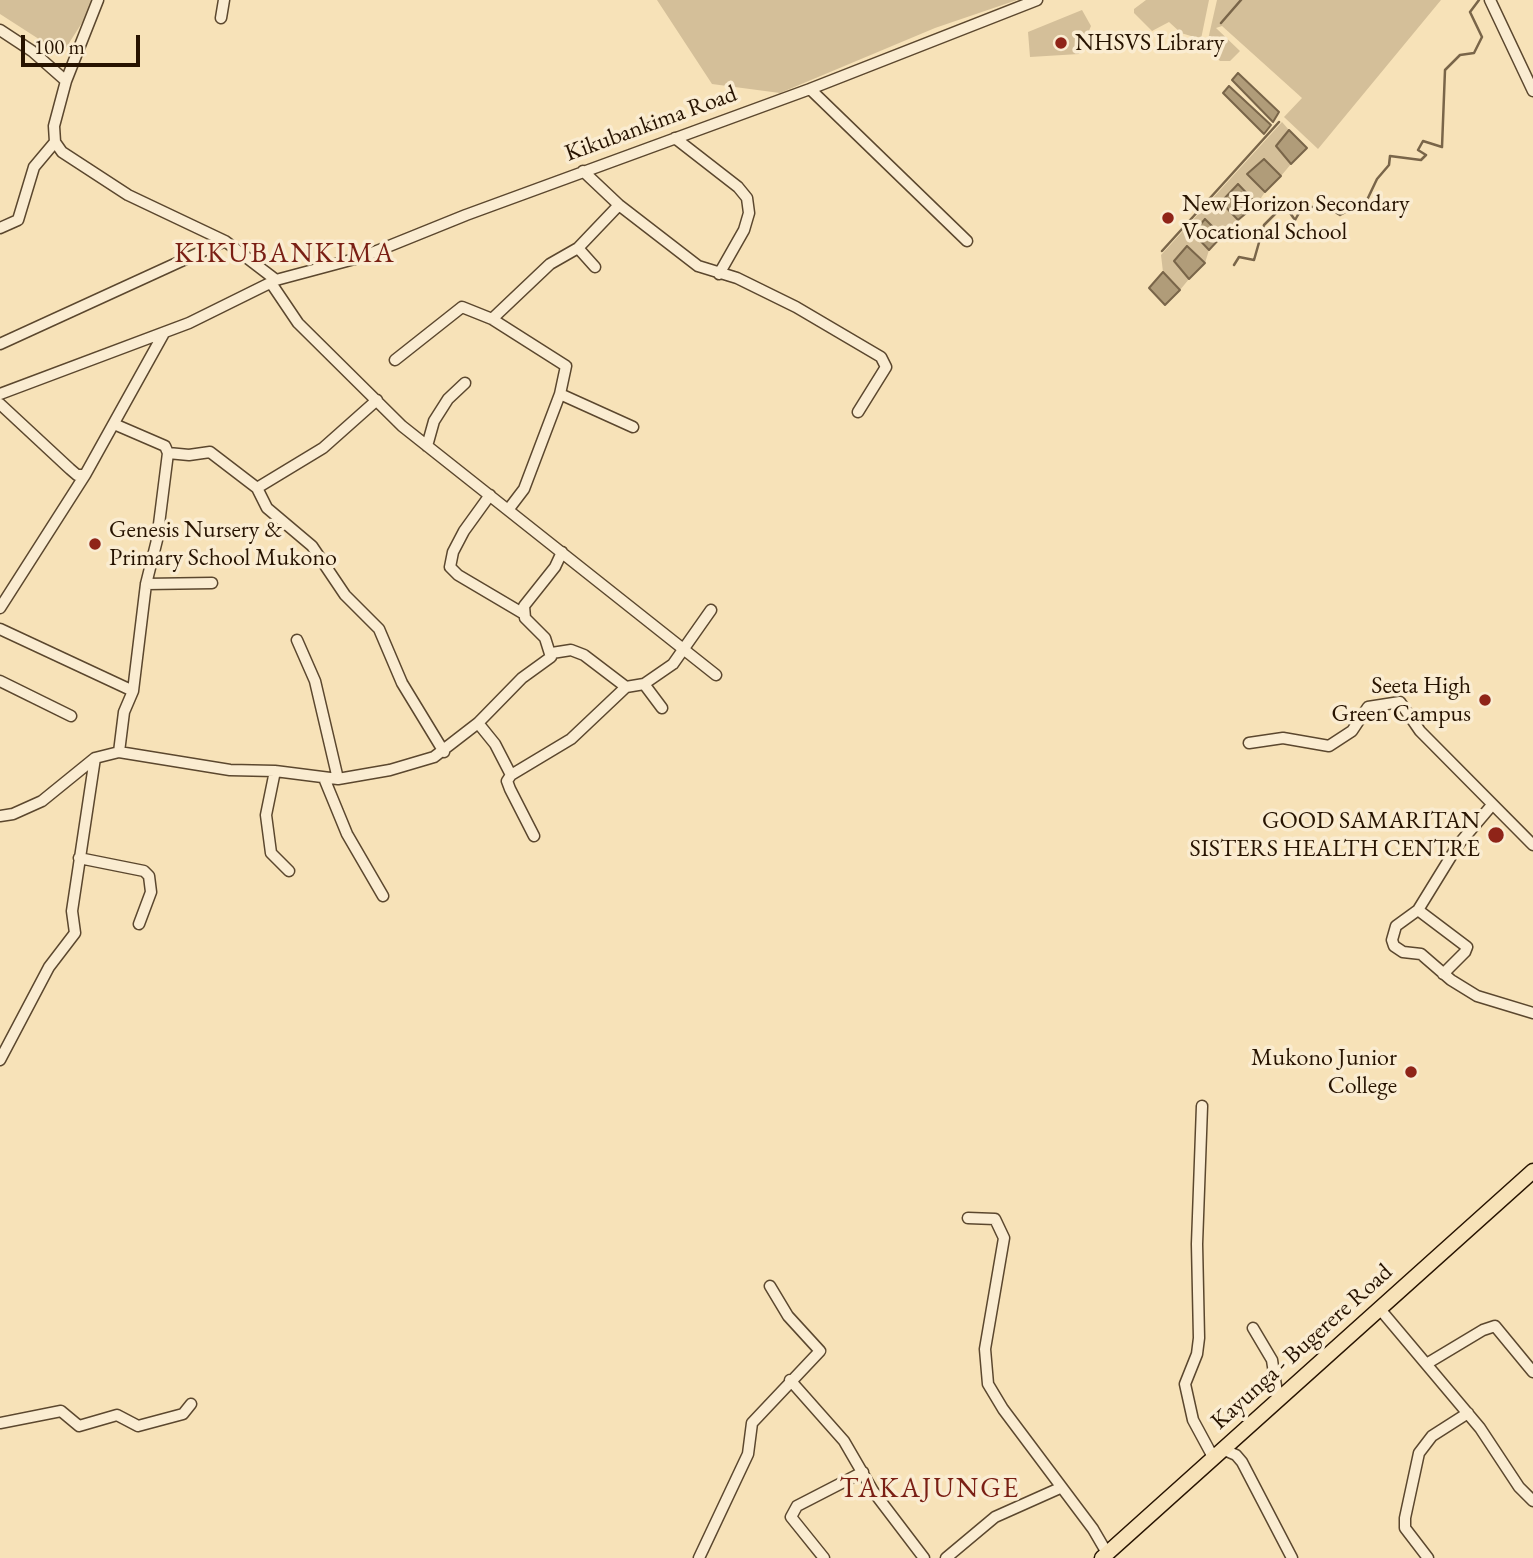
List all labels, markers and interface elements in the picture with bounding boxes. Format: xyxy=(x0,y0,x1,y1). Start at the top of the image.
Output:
scale bar xyxy=(24,21,144,65)
place label: NHSVS Library xyxy=(1075,29,1224,57)
text: 100 m xyxy=(34,33,85,60)
marker: NHSVS Library xyxy=(1053,35,1069,51)
street label: Kikubankima Road xyxy=(561,80,741,168)
place label: New Horizon Secondary Vocational School xyxy=(1182,190,1410,246)
marker: New Horizon Secondary Vocational School xyxy=(1160,210,1176,226)
district label: KIKUBANKIMA xyxy=(176,237,394,271)
place label: Genesis Nursery & Primary School Mukono xyxy=(109,516,337,572)
marker: Genesis Nursery & Primary School Mukono xyxy=(87,536,103,552)
place label: Seeta High Green Campus xyxy=(1331,672,1471,728)
marker: Seeta High Green Campus xyxy=(1477,692,1493,708)
place label: GOOD SAMARITAN SISTERS HEALTH CENTRE xyxy=(1189,807,1480,863)
marker: GOOD SAMARITAN SISTERS HEALTH CENTRE xyxy=(1486,825,1506,845)
place label: Mukono Junior College xyxy=(1251,1044,1397,1100)
marker: Mukono Junior College xyxy=(1403,1064,1419,1080)
street label: Kayunga - Bugerere Road xyxy=(1205,1258,1399,1436)
district label: TAKAJUNGE xyxy=(841,1472,1019,1506)

